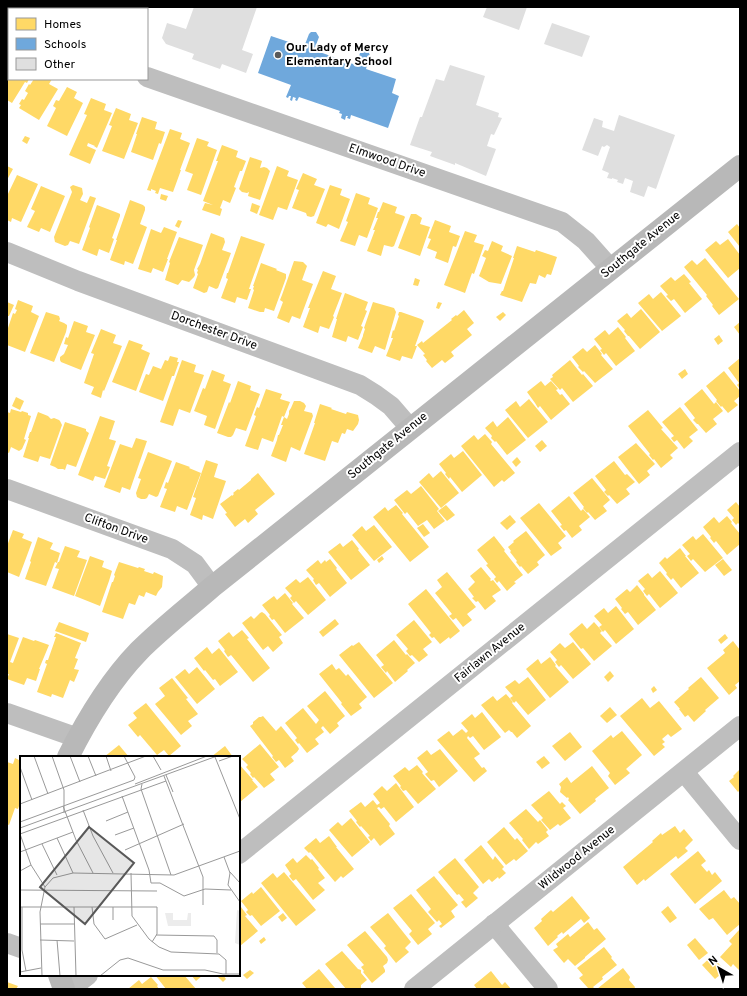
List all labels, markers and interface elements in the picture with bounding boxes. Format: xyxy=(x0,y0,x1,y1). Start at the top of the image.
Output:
legend xyxy=(8,8,148,80)
text: Homes xyxy=(44,17,81,33)
text: Schools xyxy=(44,37,86,53)
place label: Our Lady of Mercy Elementary School xyxy=(286,40,392,70)
marker: Our Lady of Mercy Elementary School xyxy=(273,50,283,60)
text: Other xyxy=(44,57,76,73)
street label: Elmwood Drive xyxy=(346,140,428,182)
street label: Southgate Avenue xyxy=(598,208,684,282)
street label: Dorchester Drive xyxy=(169,308,259,354)
street label: Southgate Avenue xyxy=(345,409,431,483)
street label: Clifton Drive xyxy=(82,510,150,548)
street label: Fairlawn Avenue xyxy=(451,619,529,687)
inset map xyxy=(20,756,240,976)
street label: Wildwood Avenue xyxy=(535,822,619,894)
north arrow xyxy=(699,948,739,988)
text: N xyxy=(706,953,721,969)

